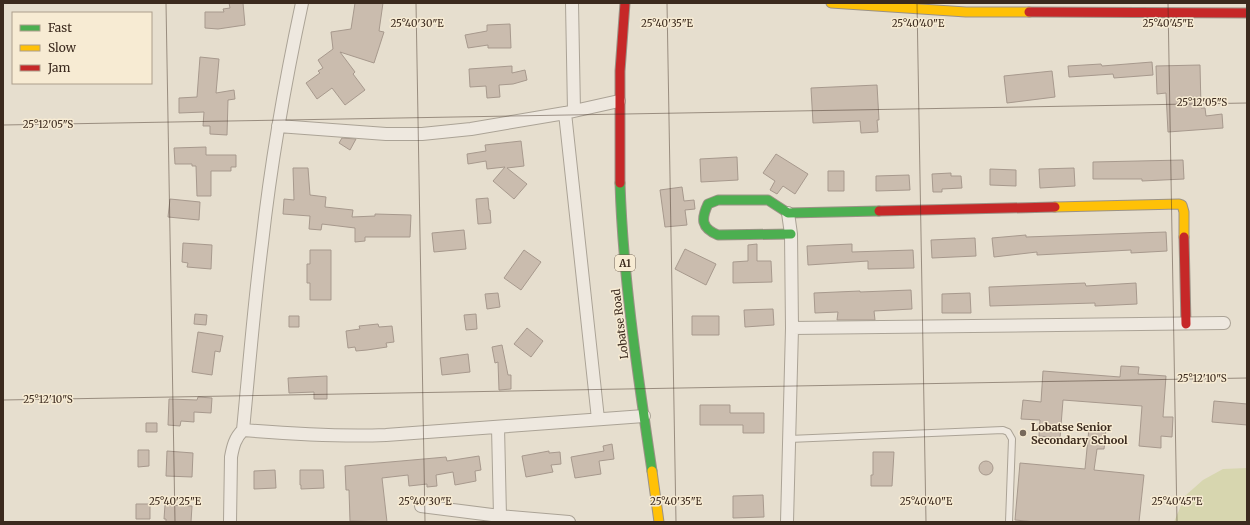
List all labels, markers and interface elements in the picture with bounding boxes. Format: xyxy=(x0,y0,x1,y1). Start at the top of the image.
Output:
legend xyxy=(12,12,152,84)
text: 25°40'30"E xyxy=(390,17,444,30)
text: 25°40'35"E xyxy=(641,17,694,30)
text: 25°40'40"E xyxy=(892,17,945,30)
text: 25°40'45"E xyxy=(1143,17,1194,30)
text: Fast xyxy=(48,20,72,35)
text: Slow xyxy=(48,40,77,55)
text: Jam xyxy=(47,60,71,75)
text: 25°12'05"S xyxy=(1177,96,1227,109)
text: 25°12'05"S xyxy=(23,118,73,131)
road number: A1 xyxy=(615,255,635,271)
street label: Lobatse Road xyxy=(609,288,631,360)
text: 25°12'10"S xyxy=(1177,372,1227,385)
text: 25°12'10"S xyxy=(23,393,73,406)
place label: Lobatse Senior Secondary School xyxy=(1031,420,1128,447)
marker: Lobatse Senior Secondary School xyxy=(1018,428,1028,438)
text: 25°40'25"E xyxy=(149,495,202,508)
text: 25°40'30"E xyxy=(398,495,452,508)
text: 25°40'35"E xyxy=(650,495,703,508)
text: 25°40'40"E xyxy=(900,495,953,508)
text: 25°40'45"E xyxy=(1152,495,1203,508)

